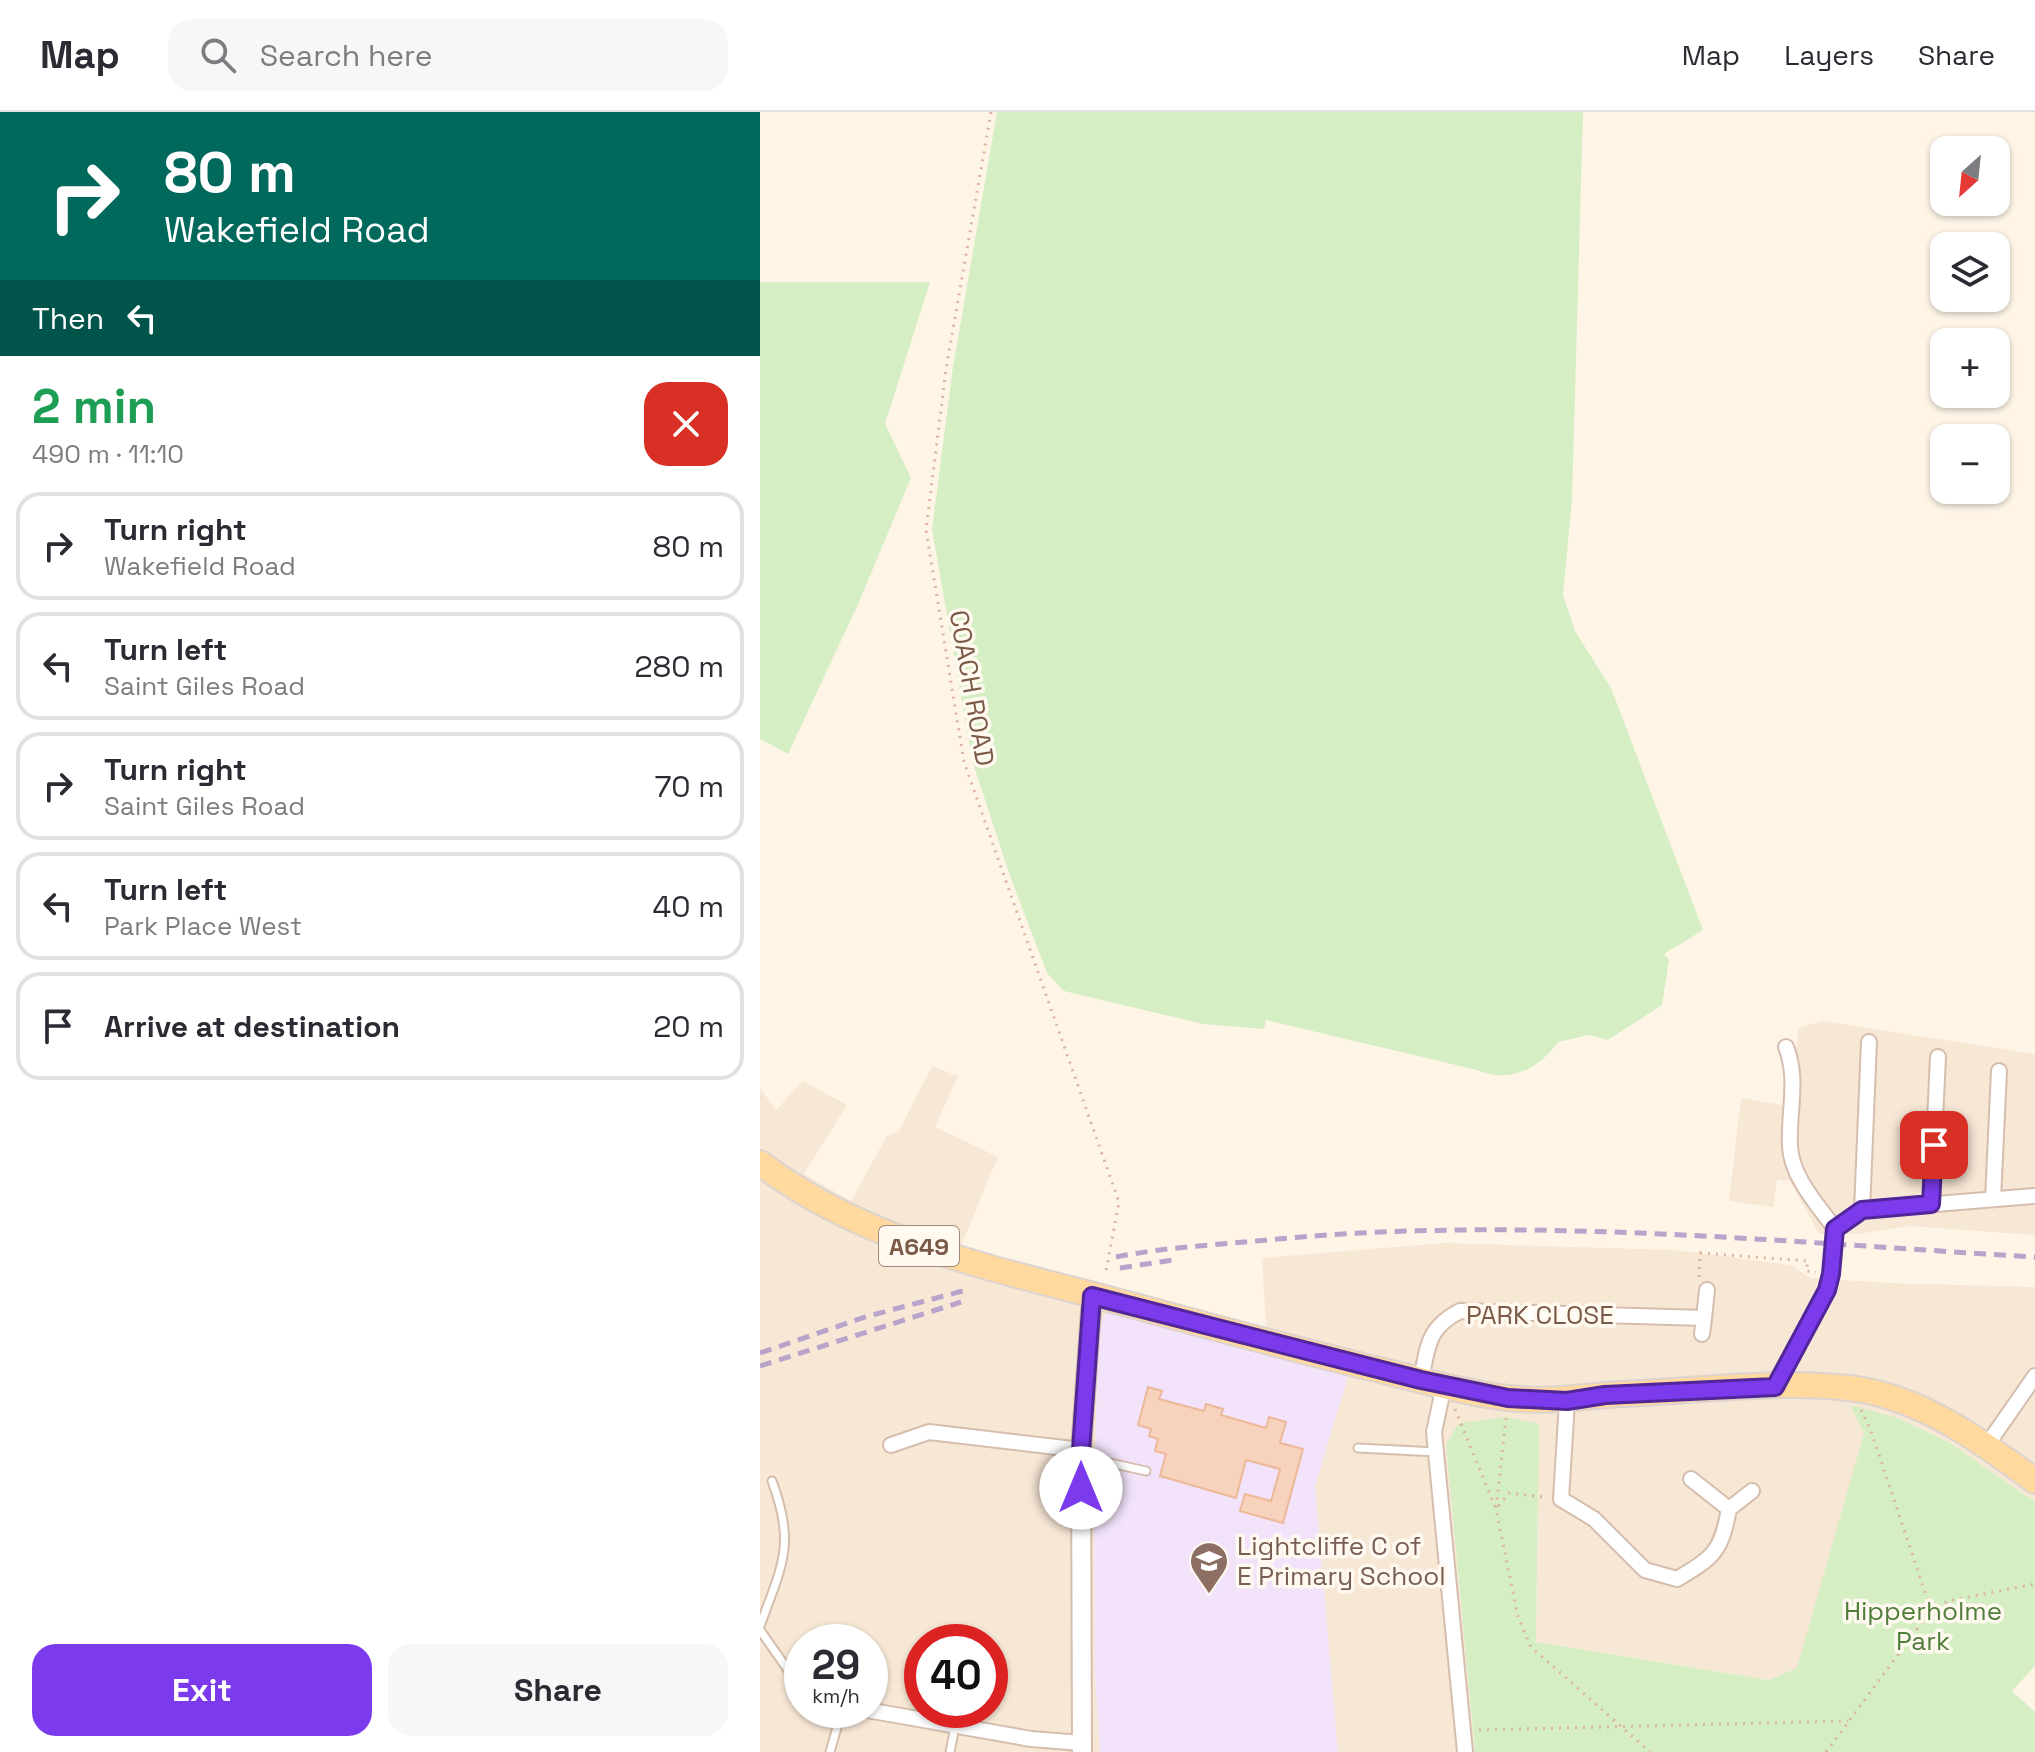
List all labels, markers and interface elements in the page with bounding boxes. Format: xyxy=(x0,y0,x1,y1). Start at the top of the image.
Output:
search box xyxy=(168,19,728,91)
text: Map xyxy=(40,31,120,79)
icon: search xyxy=(196,33,240,77)
text: Search here xyxy=(260,36,433,75)
text: Map xyxy=(1682,37,1740,73)
text: Layers xyxy=(1784,37,1874,73)
text: Share xyxy=(1918,37,1995,73)
north arrow xyxy=(1930,136,2010,216)
map controls xyxy=(1930,136,2010,504)
text: 80 m xyxy=(164,137,296,208)
icon: right xyxy=(32,144,136,248)
text: Wakefield Road xyxy=(164,207,430,253)
button: layers xyxy=(1930,232,2010,312)
icon: left xyxy=(120,296,164,340)
text: Then xyxy=(32,299,104,338)
button: + xyxy=(1930,328,2010,408)
text: 2 min xyxy=(32,376,156,437)
button: close xyxy=(644,382,728,466)
button: − xyxy=(1930,424,2010,504)
text: 490 m · 11:10 xyxy=(32,437,184,471)
text: Turn right xyxy=(104,510,247,549)
icon: right xyxy=(36,524,80,568)
text: 80 m xyxy=(653,527,724,566)
text: Wakefield Road xyxy=(104,549,296,583)
street label: COACH ROAD xyxy=(942,607,1002,769)
text: Turn left xyxy=(104,630,227,669)
icon: left xyxy=(36,644,80,688)
text: 280 m xyxy=(634,647,724,686)
text: Saint Giles Road xyxy=(104,669,305,703)
text: Turn right xyxy=(104,750,247,789)
icon: right xyxy=(36,764,80,808)
text: 70 m xyxy=(655,767,724,806)
text: Saint Giles Road xyxy=(104,789,305,823)
text: Turn left xyxy=(104,870,227,909)
icon: left xyxy=(36,884,80,928)
text: 40 m xyxy=(653,887,724,926)
text: Park Place West xyxy=(104,909,302,943)
icon: arrive xyxy=(36,1004,80,1048)
text: Arrive at destination xyxy=(104,1007,400,1046)
text: 20 m xyxy=(653,1007,724,1046)
pin xyxy=(1900,1111,1968,1179)
icon: arrive xyxy=(1912,1123,1956,1167)
road number: A649 xyxy=(879,1226,959,1266)
street label: PARK CLOSE xyxy=(1466,1298,1614,1332)
position arrow xyxy=(1039,1446,1123,1530)
place label: Lightcliffe C of E Primary School xyxy=(1237,1529,1446,1593)
school or university icon: Lightcliffe C of E Primary School xyxy=(1188,1540,1230,1595)
park label: Hipperholme Park xyxy=(1844,1594,2002,1658)
speed limit sign: 40 xyxy=(904,1624,1008,1728)
text: 29 xyxy=(812,1640,860,1691)
button: Exit xyxy=(32,1644,372,1736)
button: Share xyxy=(388,1644,728,1736)
text: km/h xyxy=(812,1683,860,1709)

